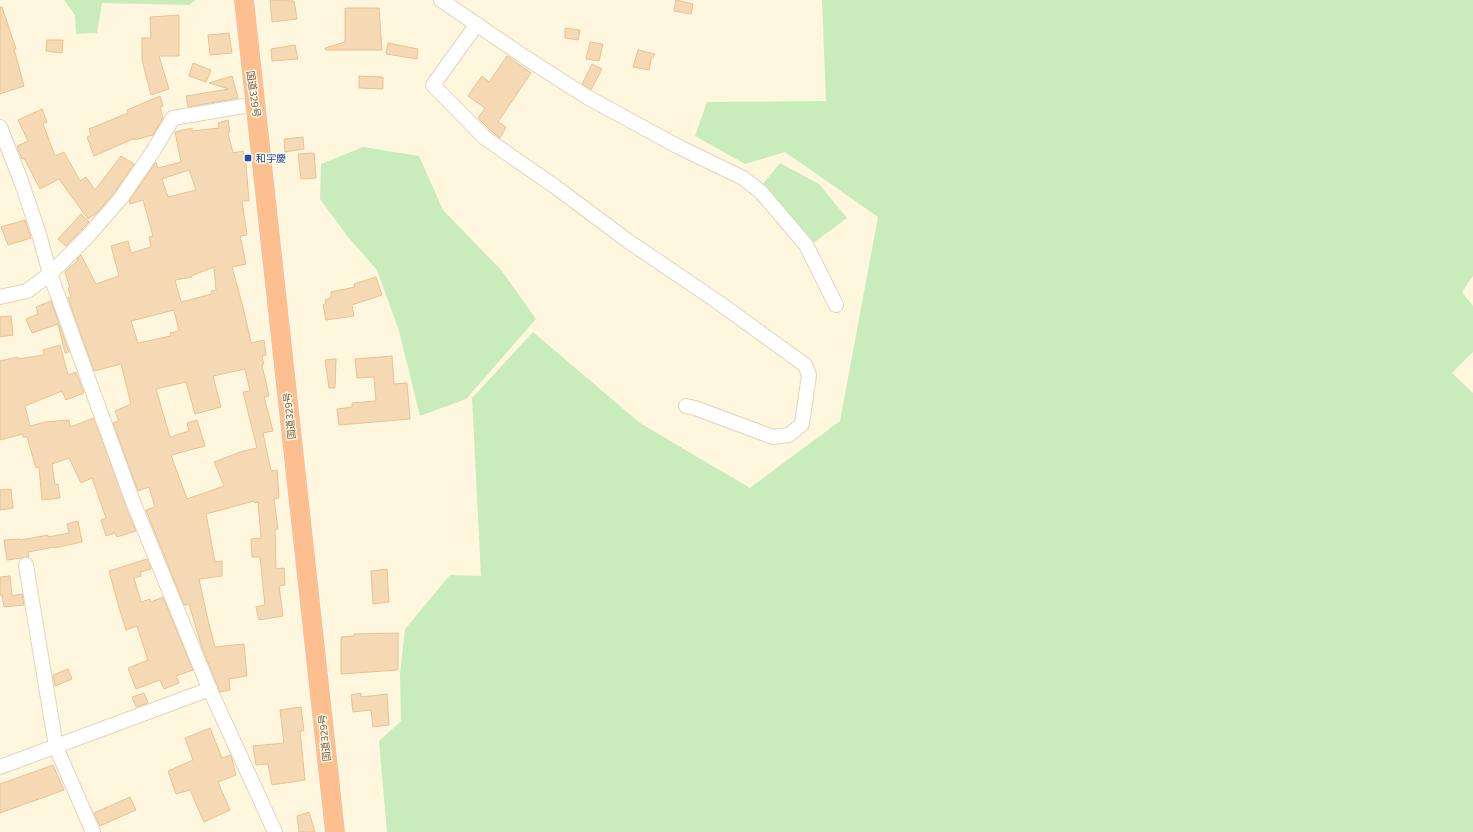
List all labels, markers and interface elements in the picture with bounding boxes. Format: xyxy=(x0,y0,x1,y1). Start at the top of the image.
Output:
street label: 国道329号 xyxy=(245,70,263,118)
place label: 和宇慶 xyxy=(256,152,286,164)
marker: 和宇慶 xyxy=(243,153,253,163)
street label: 国道329号 xyxy=(281,392,297,440)
street label: 国道329号 xyxy=(316,714,332,762)

